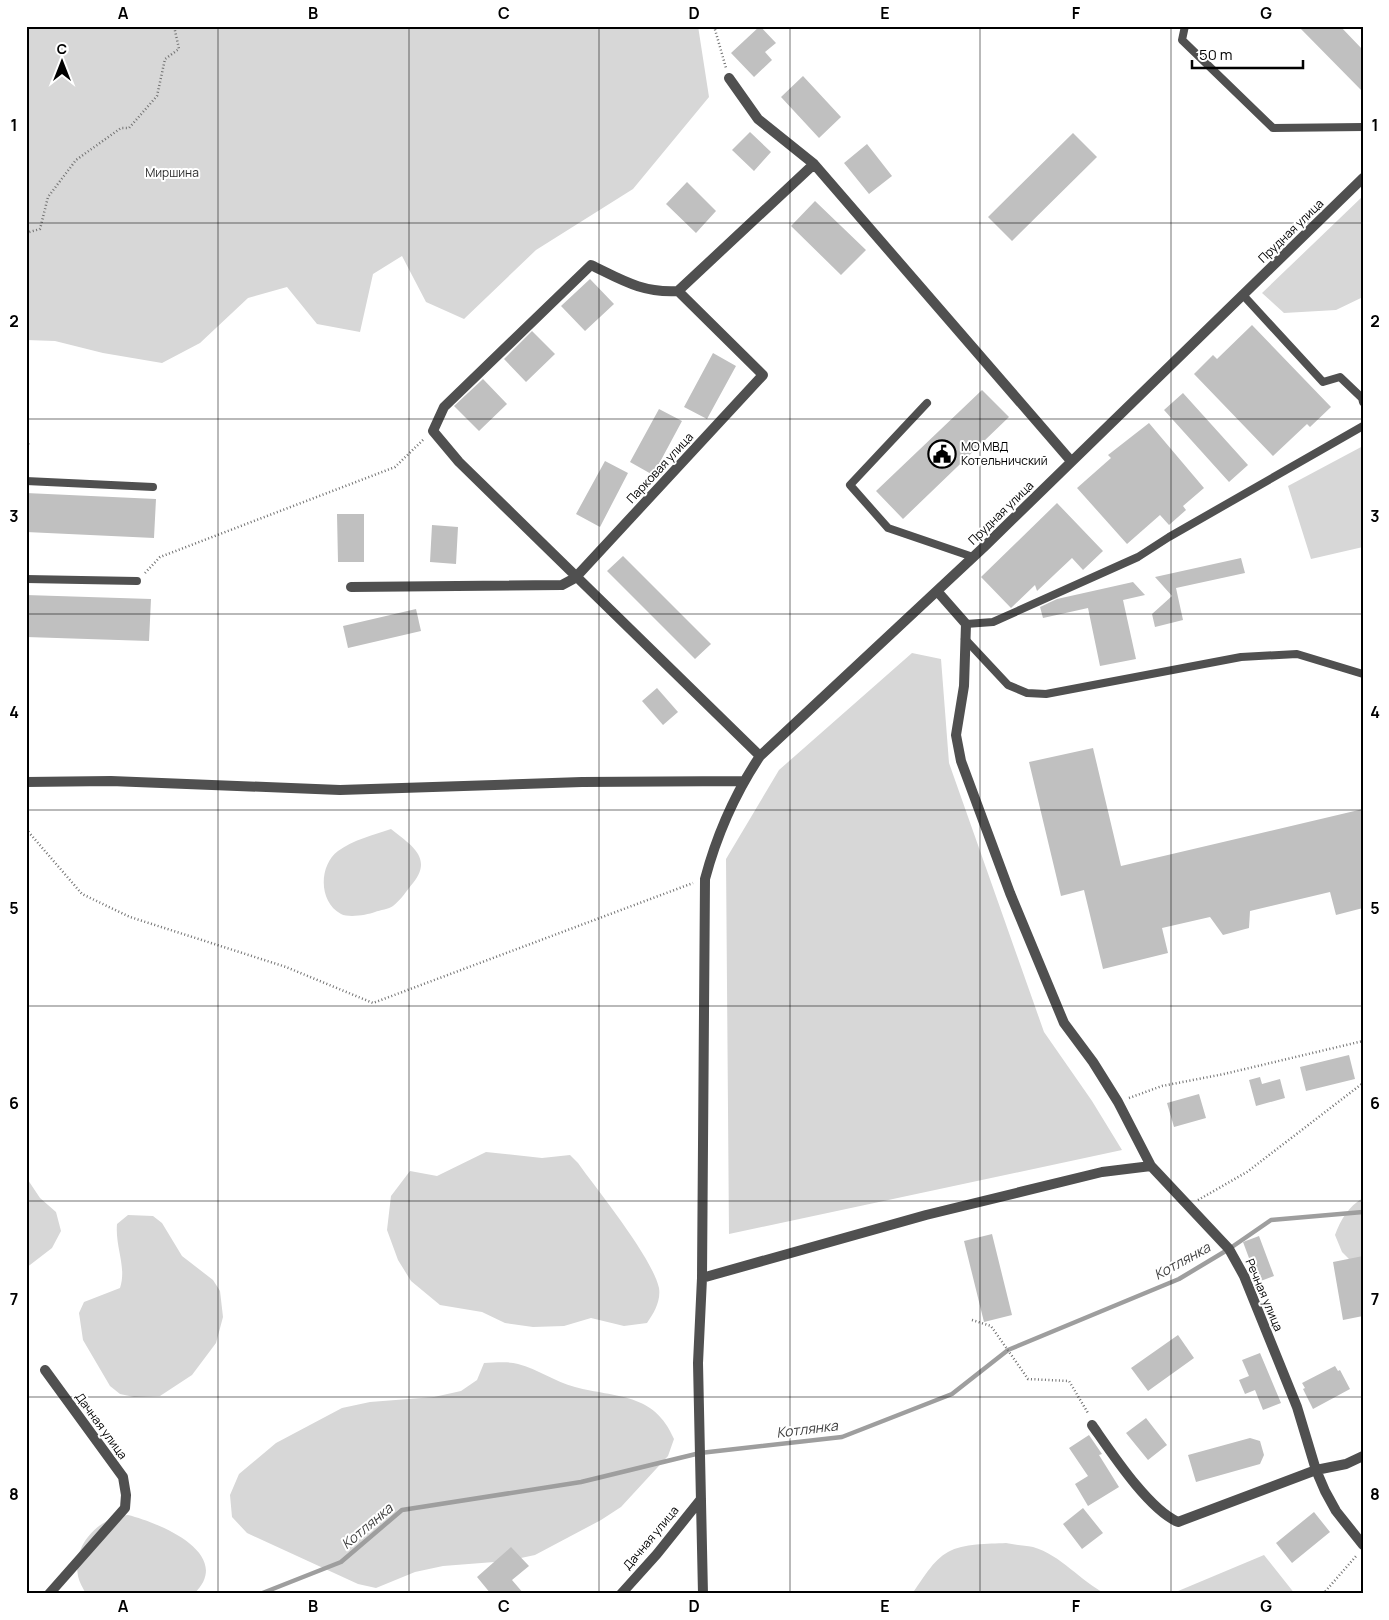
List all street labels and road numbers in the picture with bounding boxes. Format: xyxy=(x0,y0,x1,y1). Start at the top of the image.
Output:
street label: Прудная улица xyxy=(1254,195,1327,266)
street label: Парковая улица xyxy=(622,429,697,507)
street label: Прудная улица xyxy=(964,477,1037,548)
street label: Речная улица xyxy=(1241,1256,1287,1334)
street label: Дачная улица xyxy=(71,1389,131,1463)
street label: Дачная улица xyxy=(619,1502,682,1573)

